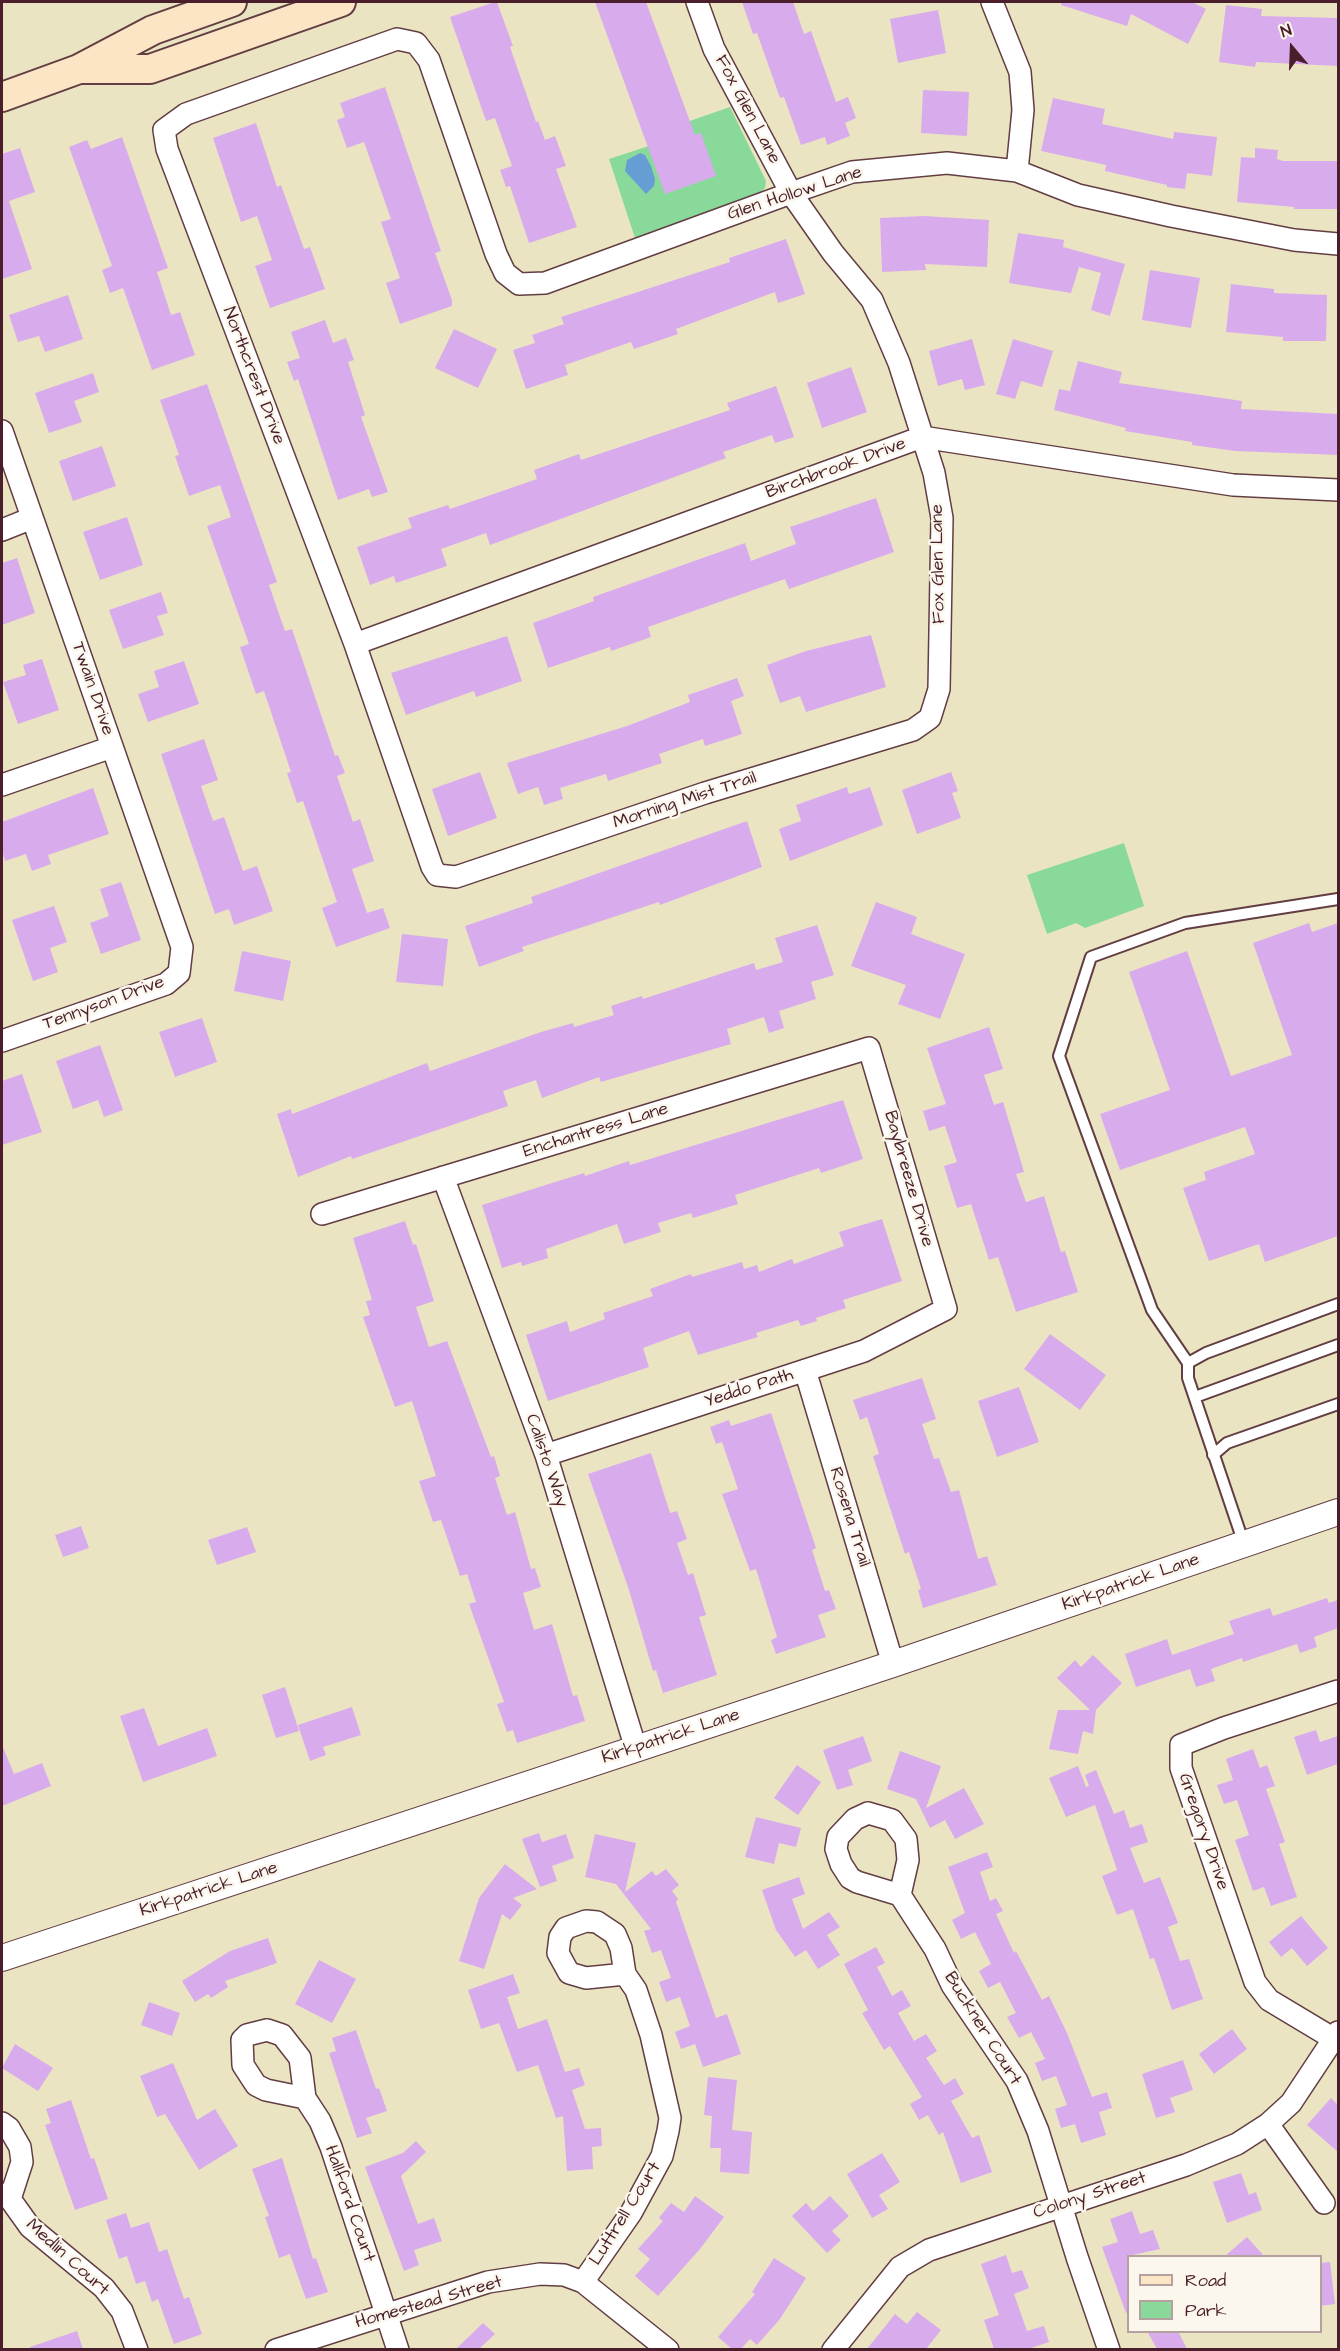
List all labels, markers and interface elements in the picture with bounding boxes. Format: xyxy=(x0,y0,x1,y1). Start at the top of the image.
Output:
north arrow xyxy=(1262,18,1322,78)
text: N xyxy=(1278,19,1294,43)
street label: Fox Glen Lane xyxy=(709,52,785,168)
street label: Glen Hollow Lane xyxy=(725,162,865,226)
street label: Northcrest Drive xyxy=(217,304,289,448)
street label: Birchbrook Drive xyxy=(763,434,909,504)
street label: Fox Glen Lane xyxy=(927,504,951,624)
street label: Twain Drive xyxy=(66,640,118,738)
street label: Morning Mist Trail xyxy=(611,768,759,834)
street label: Tennyson Drive xyxy=(40,972,168,1036)
street label: Enchantress Lane xyxy=(521,1099,671,1163)
street label: Baybreeze Drive xyxy=(878,1108,938,1250)
street label: Yeddo Path xyxy=(702,1365,796,1413)
street label: Calisto Way xyxy=(520,1412,572,1510)
street label: Rosena Trail xyxy=(824,1465,874,1569)
street label: Kirkpatrick Lane xyxy=(1060,1549,1202,1617)
street label: Kirkpatrick Lane xyxy=(599,1705,743,1769)
street label: Gregory Drive xyxy=(1173,1771,1233,1893)
street label: Kirkpatrick Lane xyxy=(137,1858,281,1922)
street label: Buckner Court xyxy=(939,1968,1025,2090)
street label: Hallford Court xyxy=(319,2143,379,2265)
street label: Luttrell Court xyxy=(586,2158,666,2270)
street label: Colony Street xyxy=(1031,2168,1149,2224)
street label: Medlin Court xyxy=(21,2215,113,2301)
legend xyxy=(1127,2255,1322,2333)
text: Road xyxy=(1185,2268,1226,2293)
street label: Homestead Street xyxy=(353,2272,505,2334)
text: Park xyxy=(1185,2298,1227,2323)

